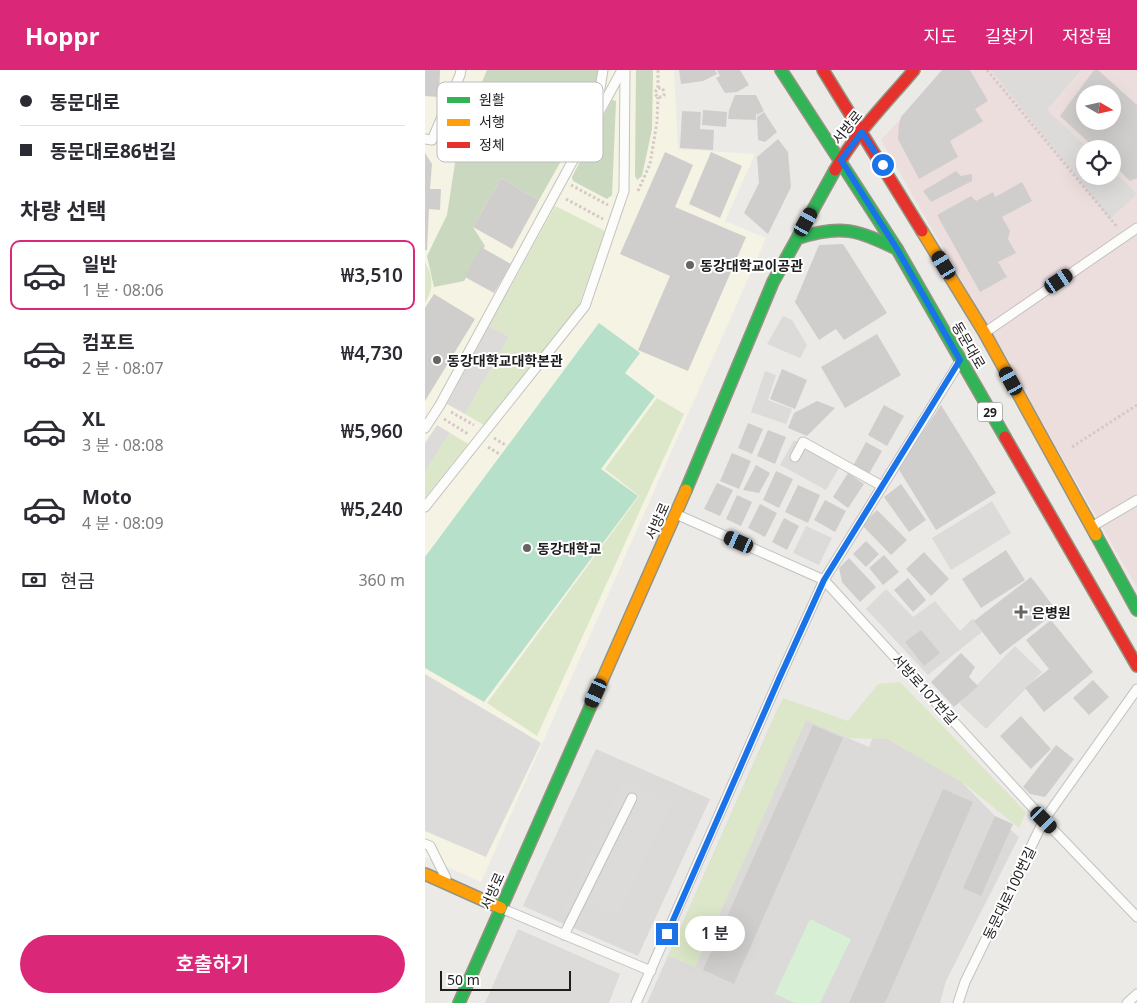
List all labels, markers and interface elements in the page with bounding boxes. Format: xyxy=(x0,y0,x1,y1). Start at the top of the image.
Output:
text: Hoppr xyxy=(25,19,99,52)
text: 지도 xyxy=(924,24,957,48)
text: 길찾기 xyxy=(985,24,1034,48)
text: 저장됨 xyxy=(1062,24,1112,48)
legend xyxy=(437,82,603,162)
north arrow xyxy=(1076,85,1121,130)
map controls xyxy=(1076,85,1121,185)
text: 동문대로 xyxy=(50,89,120,115)
text: 원활 xyxy=(479,90,505,109)
street label: 서방로 xyxy=(827,106,867,148)
text: 서행 xyxy=(479,112,505,131)
text: 정체 xyxy=(479,135,505,154)
text: 동문대로86번길 xyxy=(50,138,177,164)
button: locate xyxy=(1076,140,1121,185)
route start xyxy=(872,154,894,176)
text: 차량 선택 xyxy=(20,195,107,225)
car xyxy=(792,205,819,239)
car xyxy=(929,248,958,282)
text: 일반 xyxy=(82,251,117,277)
icon: car xyxy=(22,253,67,298)
place label: 동강대학교이공관 xyxy=(700,256,803,275)
marker: 동강대학교이공관 xyxy=(684,259,696,271)
text: ₩3,510 xyxy=(341,262,403,288)
car xyxy=(1042,266,1075,296)
text: 1 분 · 08:06 xyxy=(82,279,164,301)
street label: 동문대로 xyxy=(948,318,990,372)
text: 컴포트 xyxy=(82,329,134,355)
icon: car xyxy=(22,331,67,376)
text: ₩4,730 xyxy=(341,340,403,366)
place label: 동강대학교대학본관 xyxy=(447,351,563,370)
marker: 동강대학교대학본관 xyxy=(431,354,443,366)
text: 2 분 · 08:07 xyxy=(82,357,164,379)
car xyxy=(997,364,1024,398)
road number: 29 xyxy=(977,402,1003,422)
text: XL xyxy=(82,406,105,432)
icon: car xyxy=(22,409,67,454)
text: ₩5,960 xyxy=(341,418,403,444)
text: 3 분 · 08:08 xyxy=(82,434,164,456)
text: Moto xyxy=(82,484,132,510)
icon: car xyxy=(22,487,67,532)
text: ₩5,240 xyxy=(341,496,403,522)
street label: 서방로 xyxy=(640,499,674,543)
text: 4 분 · 08:09 xyxy=(82,512,164,534)
car xyxy=(722,529,755,555)
place label: 동강대학교 xyxy=(537,539,602,558)
marker: 동강대학교 xyxy=(521,542,533,554)
icon: cash xyxy=(20,566,48,594)
text: 현금 xyxy=(60,568,95,594)
text: 360 m xyxy=(358,569,405,591)
place label: 은병원 xyxy=(1032,603,1071,622)
marker: 은병원 xyxy=(1014,605,1028,619)
street label: 서방로107번길 xyxy=(888,650,962,728)
car xyxy=(583,676,608,710)
car xyxy=(1028,804,1059,836)
street label: 동문대로100번길 xyxy=(978,843,1040,943)
street label: 서방로 xyxy=(475,869,509,913)
callout: 1 분 xyxy=(685,916,745,952)
text: 1 분 xyxy=(701,922,729,944)
route end xyxy=(656,923,678,945)
button: 호출하기 xyxy=(20,935,405,993)
scale bar xyxy=(440,968,571,991)
text: 50 m xyxy=(447,970,480,989)

